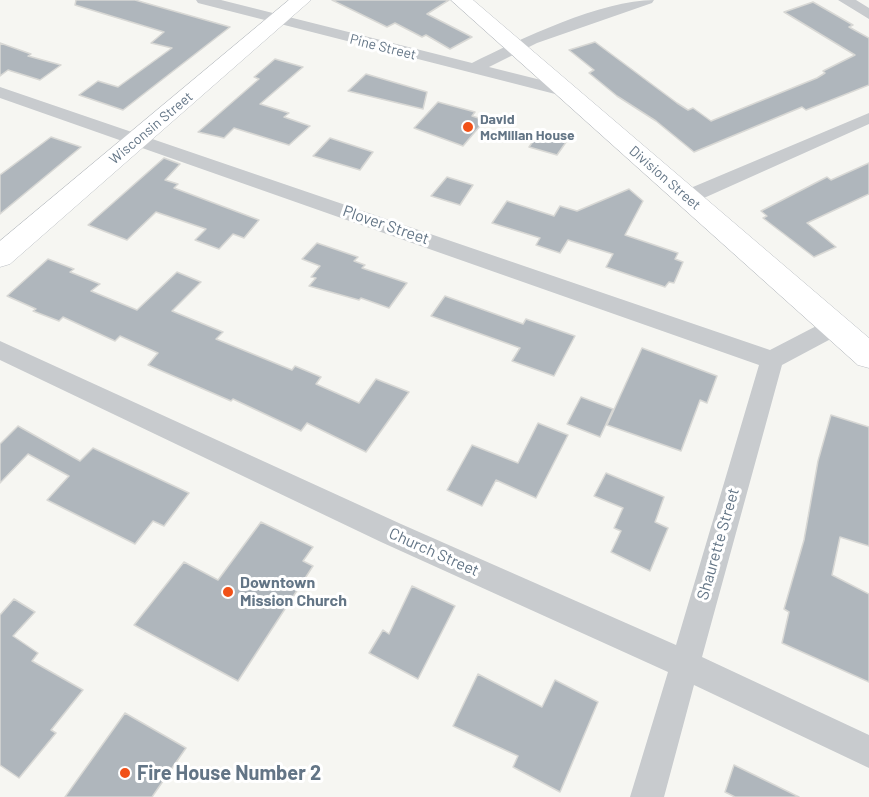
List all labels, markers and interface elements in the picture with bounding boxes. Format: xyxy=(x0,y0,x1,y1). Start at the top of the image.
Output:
street label: Pine Street xyxy=(348,31,418,63)
street label: Wisconsin Street xyxy=(106,88,196,168)
place label: David McMillan House xyxy=(480,111,575,144)
marker: David McMillan House xyxy=(461,120,475,134)
street label: Division Street xyxy=(626,142,704,214)
street label: Plover Street xyxy=(340,201,432,249)
street label: Shaurette Street xyxy=(693,486,743,602)
street label: Church Street xyxy=(386,524,482,580)
place label: Downtown Mission Church xyxy=(240,573,347,611)
marker: Downtown Mission Church xyxy=(221,585,235,599)
place label: Fire House Number 2 xyxy=(137,761,321,785)
marker: Fire House Number 2 xyxy=(118,766,132,780)

